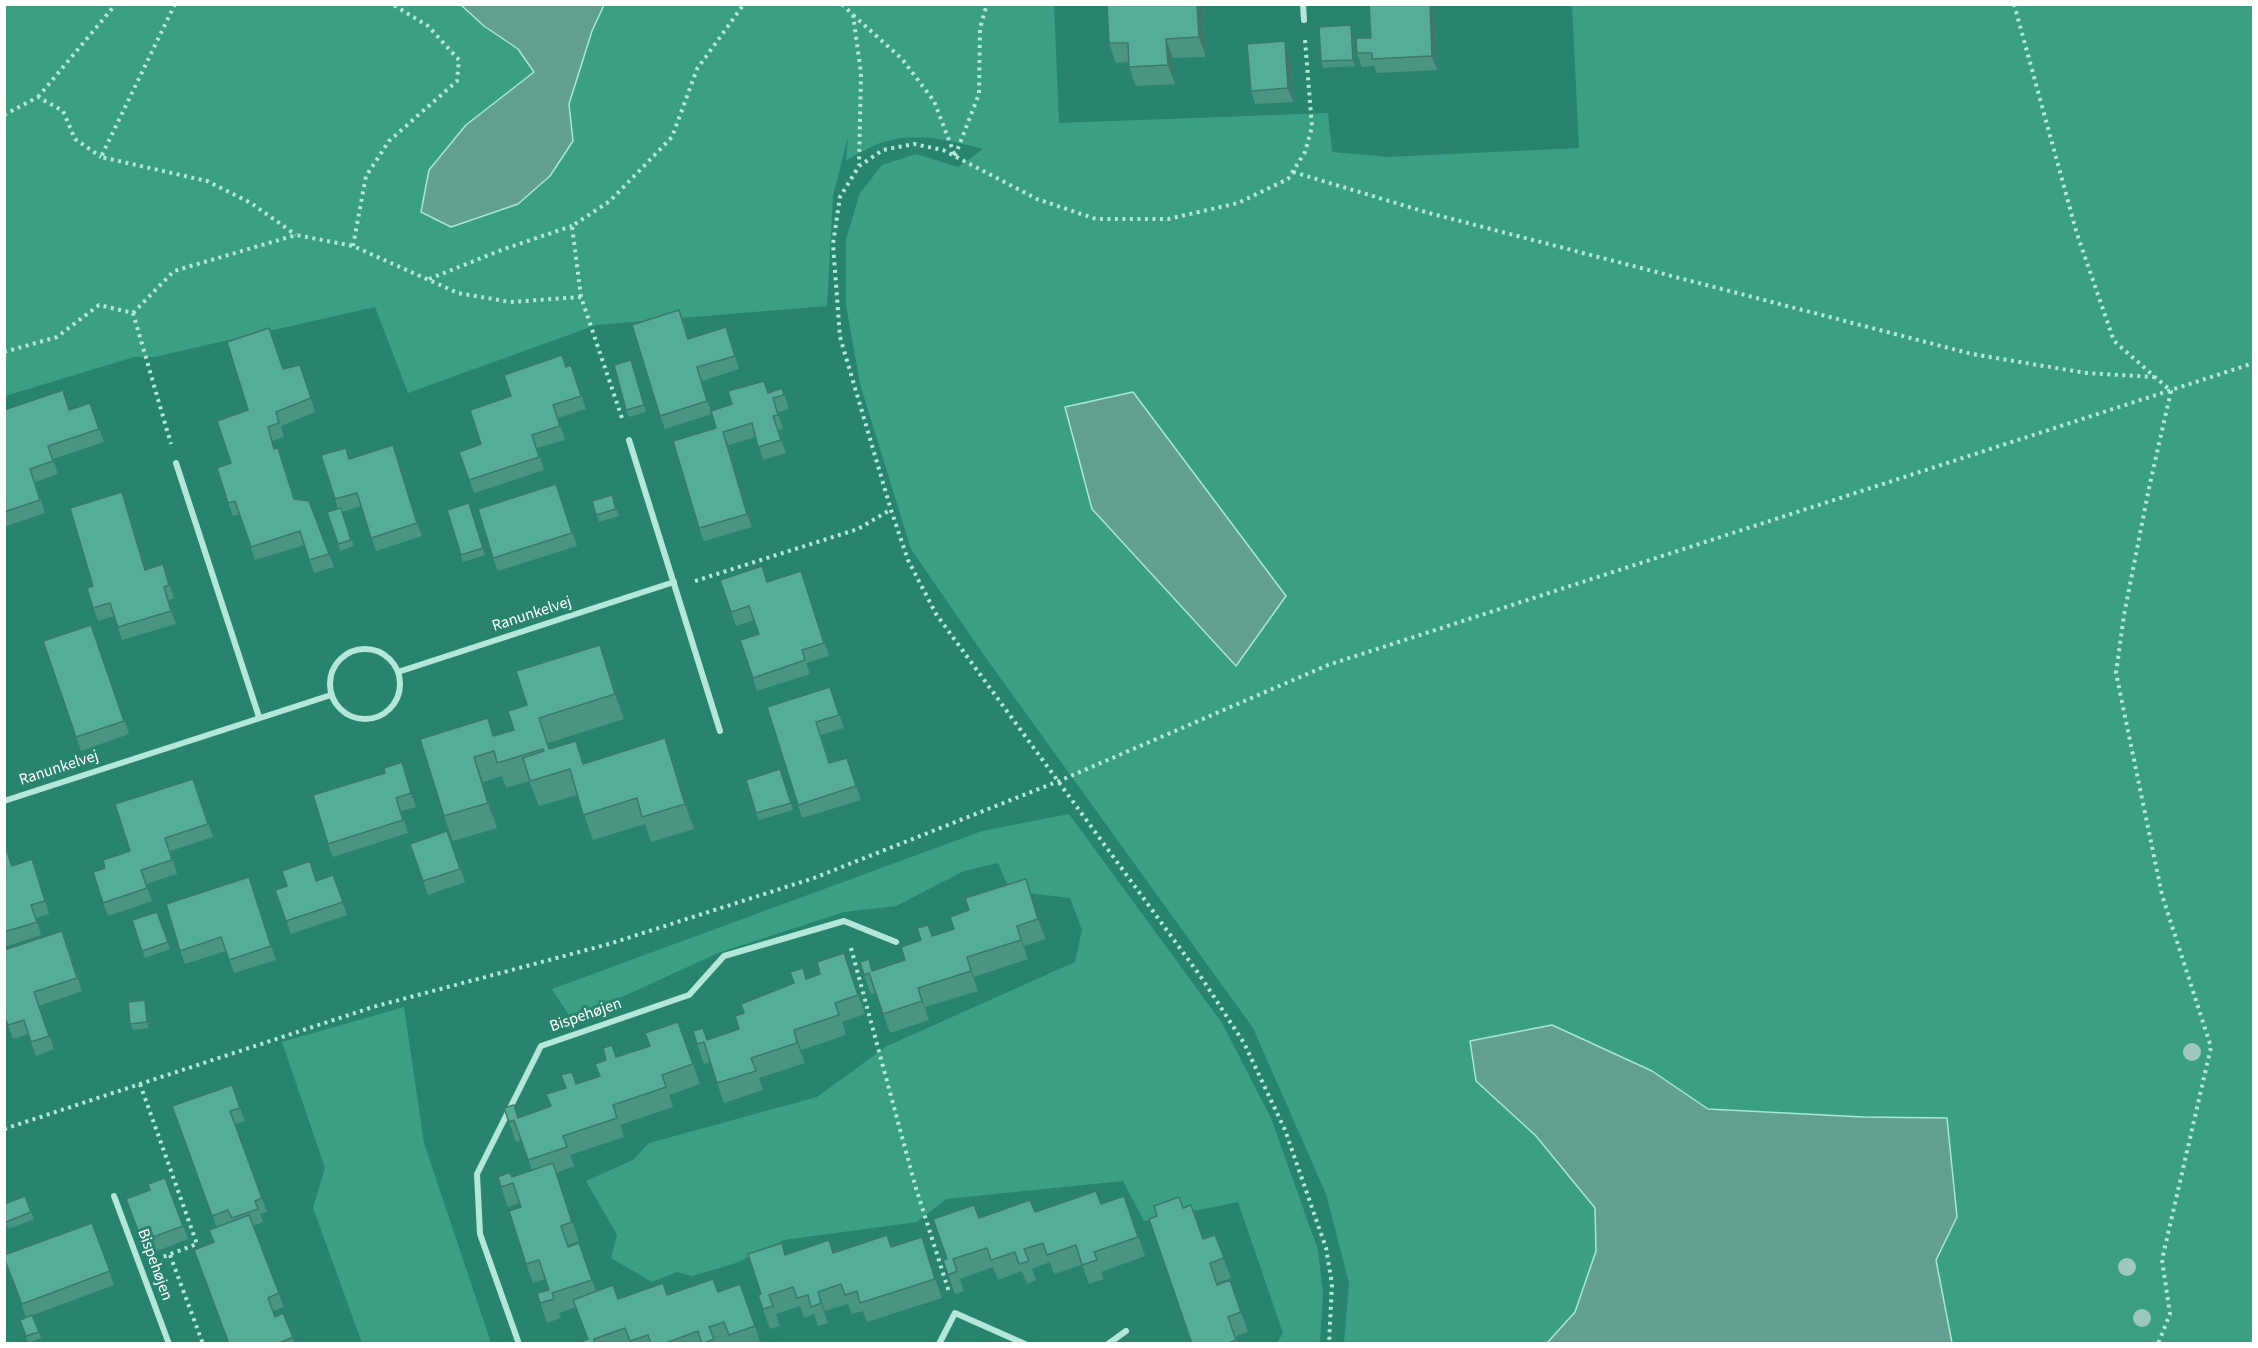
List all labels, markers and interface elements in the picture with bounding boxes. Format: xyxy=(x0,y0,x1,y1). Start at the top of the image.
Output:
street label: Ranunkelvej xyxy=(490,593,574,637)
street label: Ranunkelvej xyxy=(17,747,101,791)
street label: Bispehøjen xyxy=(547,995,625,1037)
street label: Bispehøjen xyxy=(132,1227,176,1303)

